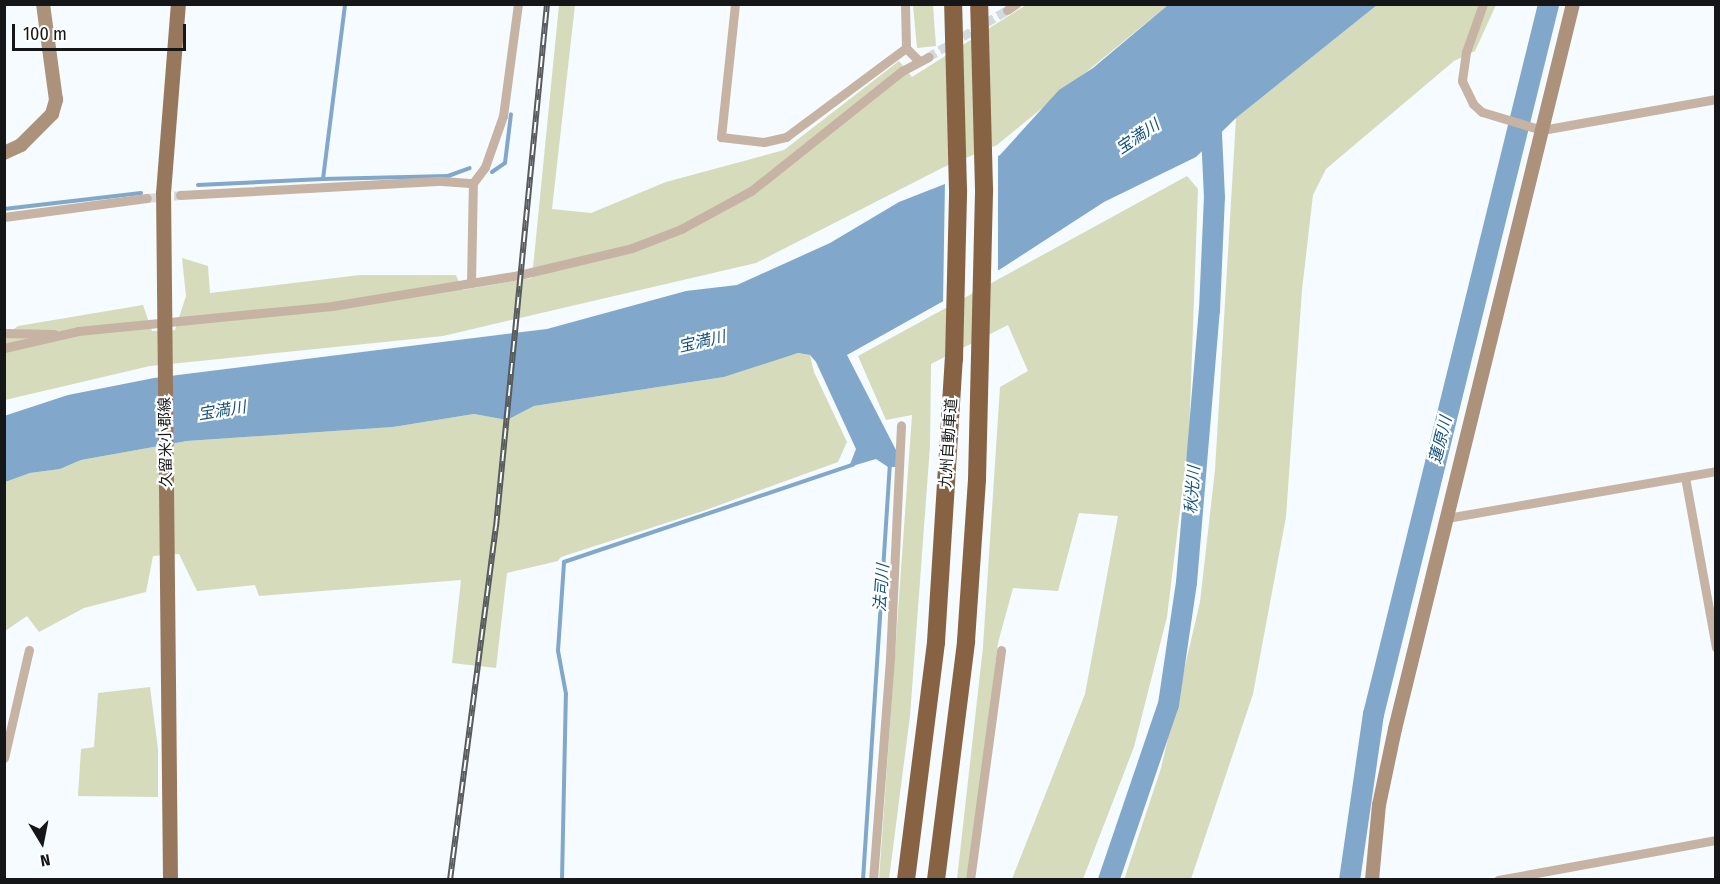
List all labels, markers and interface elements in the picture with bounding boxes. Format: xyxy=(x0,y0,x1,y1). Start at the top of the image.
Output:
scale bar xyxy=(15,12,189,50)
text: 100 m xyxy=(23,23,67,45)
water label: 宝満川 xyxy=(1113,116,1163,158)
water label: 宝満川 xyxy=(676,327,728,357)
street label: 久留米小郡線 xyxy=(156,397,176,487)
street label: 九州自動車道 xyxy=(937,397,961,489)
water label: 宝満川 xyxy=(197,398,247,424)
water label: 蓮原川 xyxy=(1426,414,1456,466)
water label: 秋光川 xyxy=(1182,465,1204,515)
water label: 法司川 xyxy=(871,563,893,613)
north arrow xyxy=(12,812,72,872)
text: N xyxy=(39,850,52,870)

